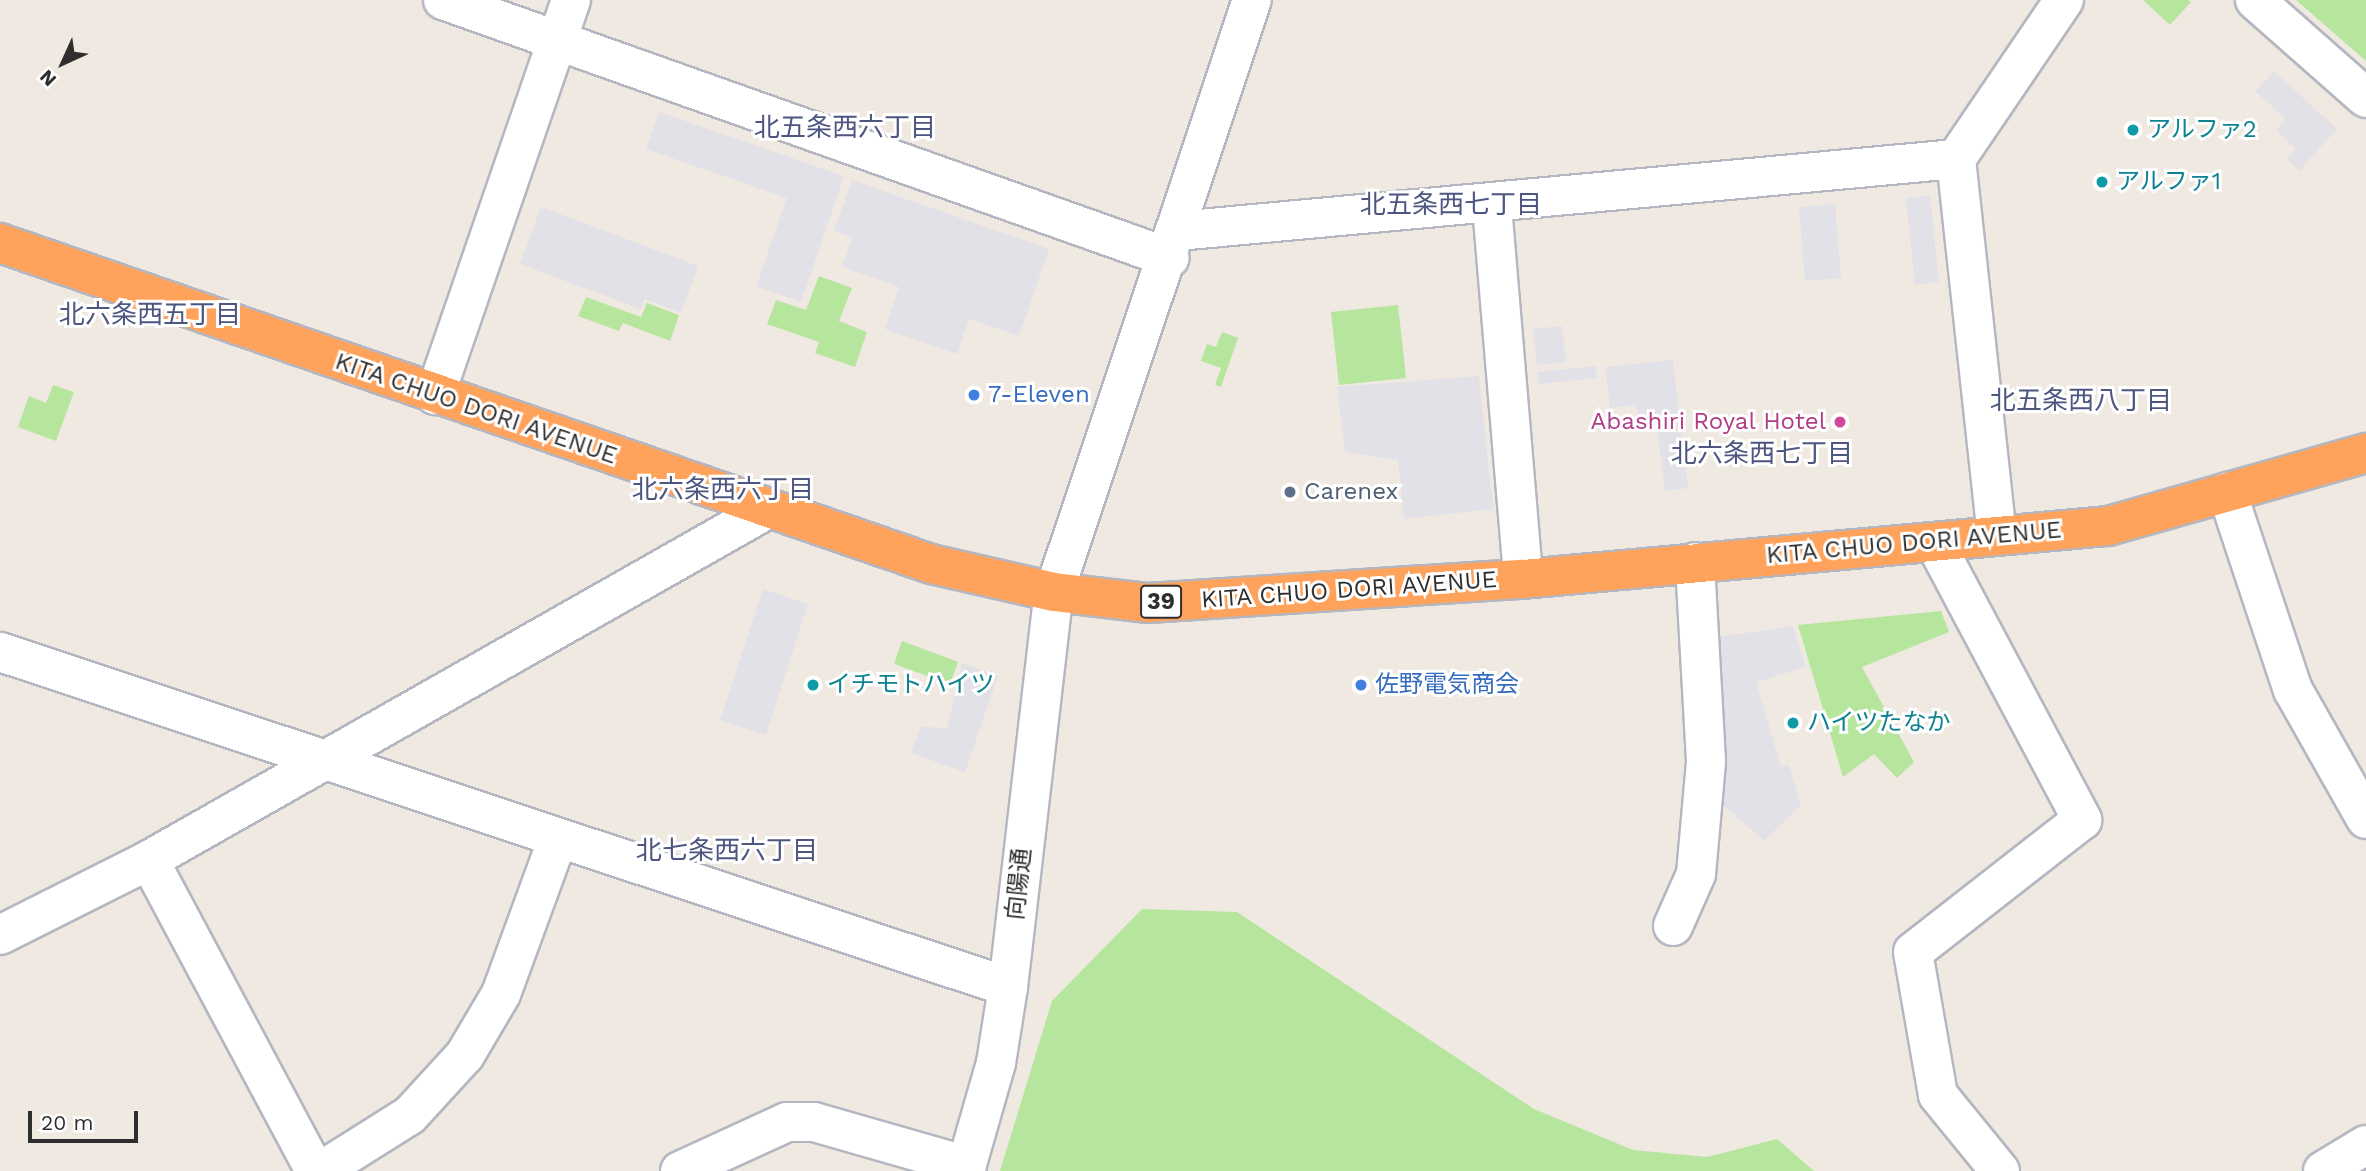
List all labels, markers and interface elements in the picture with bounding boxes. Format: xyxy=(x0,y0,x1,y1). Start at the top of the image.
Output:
north arrow xyxy=(28,28,98,98)
text: N xyxy=(35,65,61,91)
district label: 北五条西六丁目 xyxy=(754,112,936,144)
place label: アルファ2 xyxy=(2147,116,2257,144)
marker: アルファ2 xyxy=(2125,122,2141,138)
place label: アルファ1 xyxy=(2116,168,2221,196)
marker: アルファ1 xyxy=(2094,174,2110,190)
district label: 北五条西七丁目 xyxy=(1360,189,1542,221)
district label: 北六条西五丁目 xyxy=(59,299,241,331)
street label: KITA CHUO DORI AVENUE xyxy=(330,347,622,471)
place label: 7-Eleven xyxy=(988,381,1090,409)
district label: 北五条西八丁目 xyxy=(1990,385,2172,417)
marker: 7-Eleven xyxy=(966,387,982,403)
place label: Abashiri Royal Hotel xyxy=(1590,408,1826,436)
marker: Abashiri Royal Hotel xyxy=(1832,414,1848,430)
district label: 北六条西七丁目 xyxy=(1671,438,1853,470)
district label: 北六条西六丁目 xyxy=(632,474,814,506)
place label: Carenex xyxy=(1304,478,1398,506)
marker: Carenex xyxy=(1282,484,1298,500)
street label: KITA CHUO DORI AVENUE xyxy=(1764,516,2064,570)
street label: KITA CHUO DORI AVENUE xyxy=(1199,565,1499,615)
road number: 39 xyxy=(1140,582,1182,622)
place label: イチモトハイツ xyxy=(827,671,995,699)
place label: 佐野電気商会 xyxy=(1375,671,1519,699)
marker: イチモトハイツ xyxy=(805,677,821,693)
marker: 佐野電気商会 xyxy=(1353,677,1369,693)
place label: ハイツたなか xyxy=(1807,709,1951,737)
marker: ハイツたなか xyxy=(1785,715,1801,731)
district label: 北七条西六丁目 xyxy=(636,835,818,867)
street label: 向陽通 xyxy=(1001,847,1037,921)
scale bar xyxy=(32,1098,142,1142)
text: 20 m xyxy=(41,1110,93,1135)

